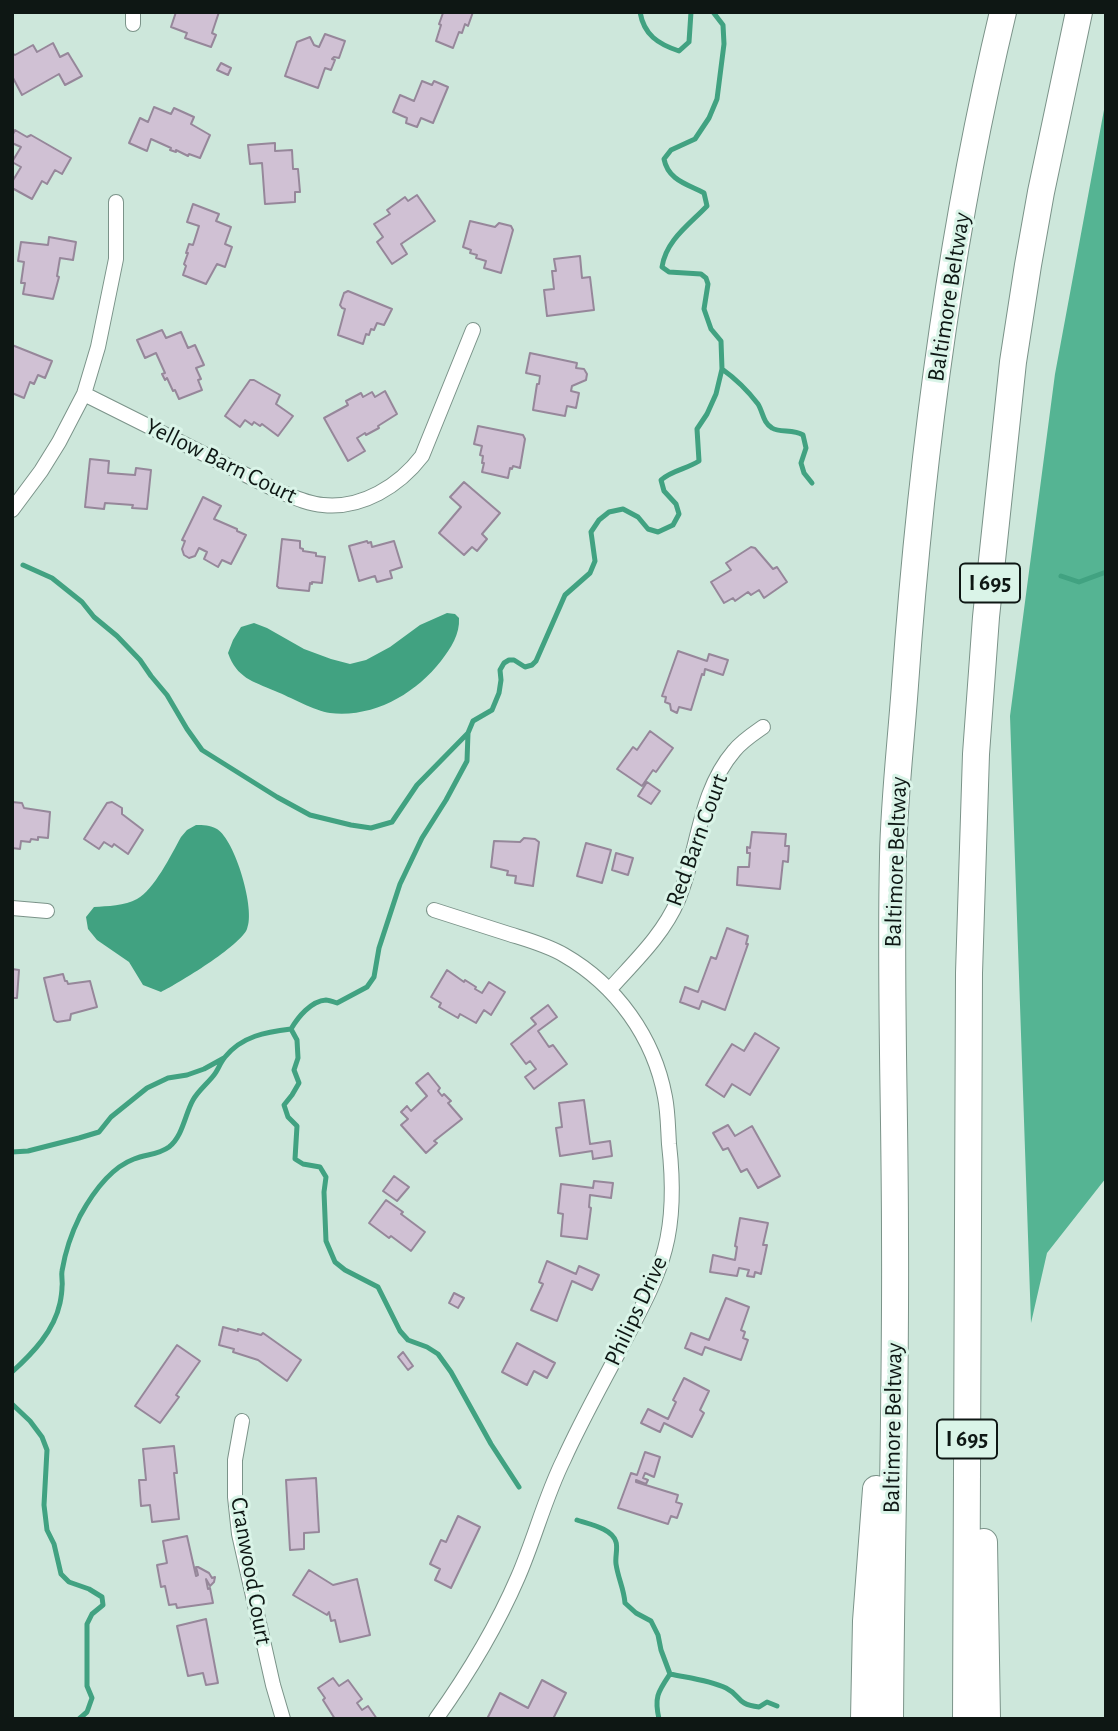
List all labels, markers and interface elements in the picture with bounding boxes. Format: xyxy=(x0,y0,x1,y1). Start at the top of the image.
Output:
street label: Baltimore Beltway xyxy=(921,210,977,384)
street label: Yellow Barn Court xyxy=(141,412,301,510)
road number: I 695 xyxy=(960,564,1020,603)
street label: Red Barn Court xyxy=(660,770,734,910)
street label: Baltimore Beltway xyxy=(879,776,913,948)
street label: Philips Drive xyxy=(598,1252,674,1370)
street label: Baltimore Beltway xyxy=(877,1342,909,1514)
road number: I 695 xyxy=(937,1420,997,1458)
street label: Cranwood Court xyxy=(224,1495,278,1647)

